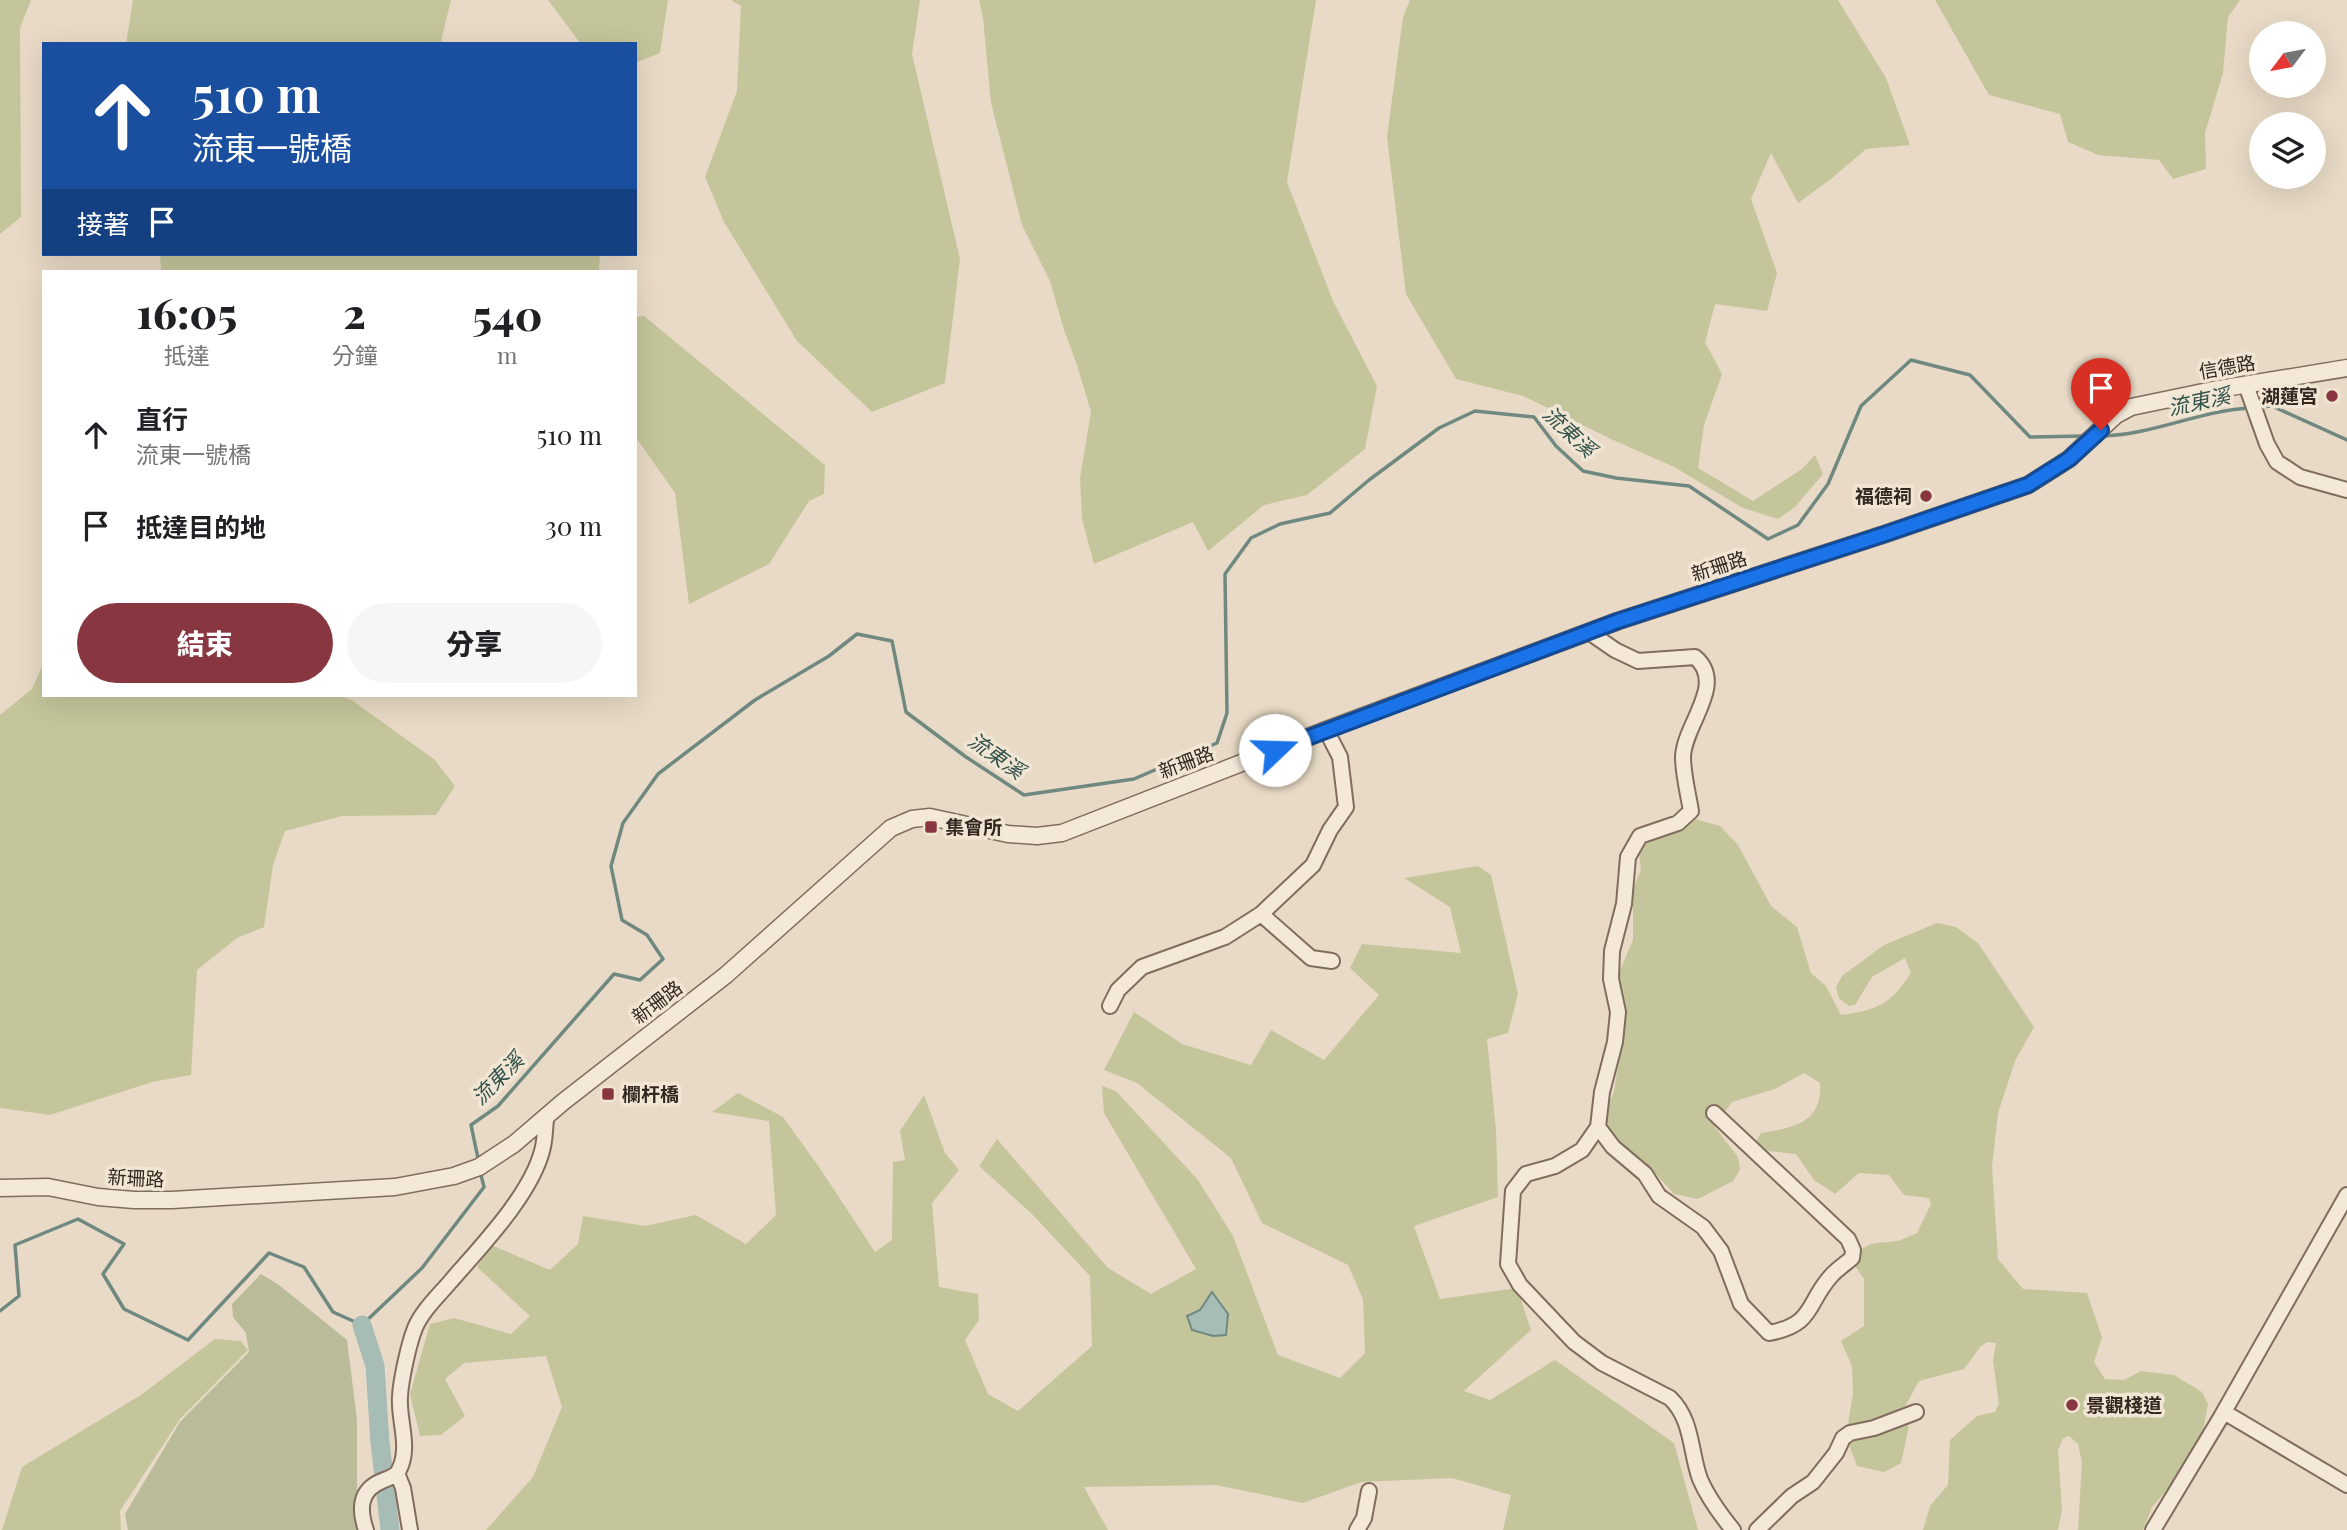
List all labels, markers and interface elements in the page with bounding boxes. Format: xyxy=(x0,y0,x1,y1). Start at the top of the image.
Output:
north arrow xyxy=(2249,21,2326,98)
map controls xyxy=(2249,21,2326,189)
text: 510 m xyxy=(192,60,321,125)
icon: ahead xyxy=(77,70,168,161)
button: layers xyxy=(2249,112,2326,189)
text: 流東一號橋 xyxy=(192,125,352,168)
icon: arrive xyxy=(143,203,181,241)
text: 接著 xyxy=(77,206,129,241)
text: 16:05 xyxy=(137,284,237,340)
text: 2 xyxy=(343,284,366,340)
text: 540 xyxy=(472,286,542,342)
text: 抵達 xyxy=(164,339,210,370)
text: 分鐘 xyxy=(332,339,378,370)
text: m xyxy=(497,339,518,370)
street label: 信德路 xyxy=(2196,348,2257,384)
pin xyxy=(2071,358,2131,430)
icon: arrive xyxy=(2082,369,2120,407)
water label: 流東溪 xyxy=(2165,379,2235,420)
place label: 湖蓮宮 xyxy=(2261,382,2318,408)
marker: 湖蓮宮 xyxy=(2324,388,2340,404)
water label: 流東溪 xyxy=(1538,399,1605,464)
text: 直行 xyxy=(136,401,188,436)
icon: ahead xyxy=(77,416,115,454)
text: 510 m xyxy=(536,417,602,452)
text: 流東一號橋 xyxy=(136,438,251,469)
place label: 福德祠 xyxy=(1855,482,1912,508)
marker: 福德祠 xyxy=(1918,488,1934,504)
icon: arrive xyxy=(77,507,115,545)
text: 30 m xyxy=(545,508,602,543)
text: 抵達目的地 xyxy=(136,509,266,544)
street label: 新珊路 xyxy=(1688,544,1750,586)
button: 結束 xyxy=(77,603,333,683)
button: 分享 xyxy=(347,603,602,683)
position arrow xyxy=(1238,713,1312,787)
water label: 流東溪 xyxy=(963,725,1033,786)
street label: 新珊路 xyxy=(1154,739,1217,783)
place label: 集會所 xyxy=(945,813,1002,839)
marker: 集會所 xyxy=(923,819,939,835)
street label: 新珊路 xyxy=(626,974,687,1029)
water label: 流東溪 xyxy=(464,1043,531,1110)
place label: 欄杆橋 xyxy=(622,1080,679,1106)
marker: 欄杆橋 xyxy=(600,1086,616,1102)
street label: 新珊路 xyxy=(107,1163,165,1191)
place label: 景觀棧道 xyxy=(2086,1391,2162,1417)
marker: 景觀棧道 xyxy=(2064,1397,2080,1413)

